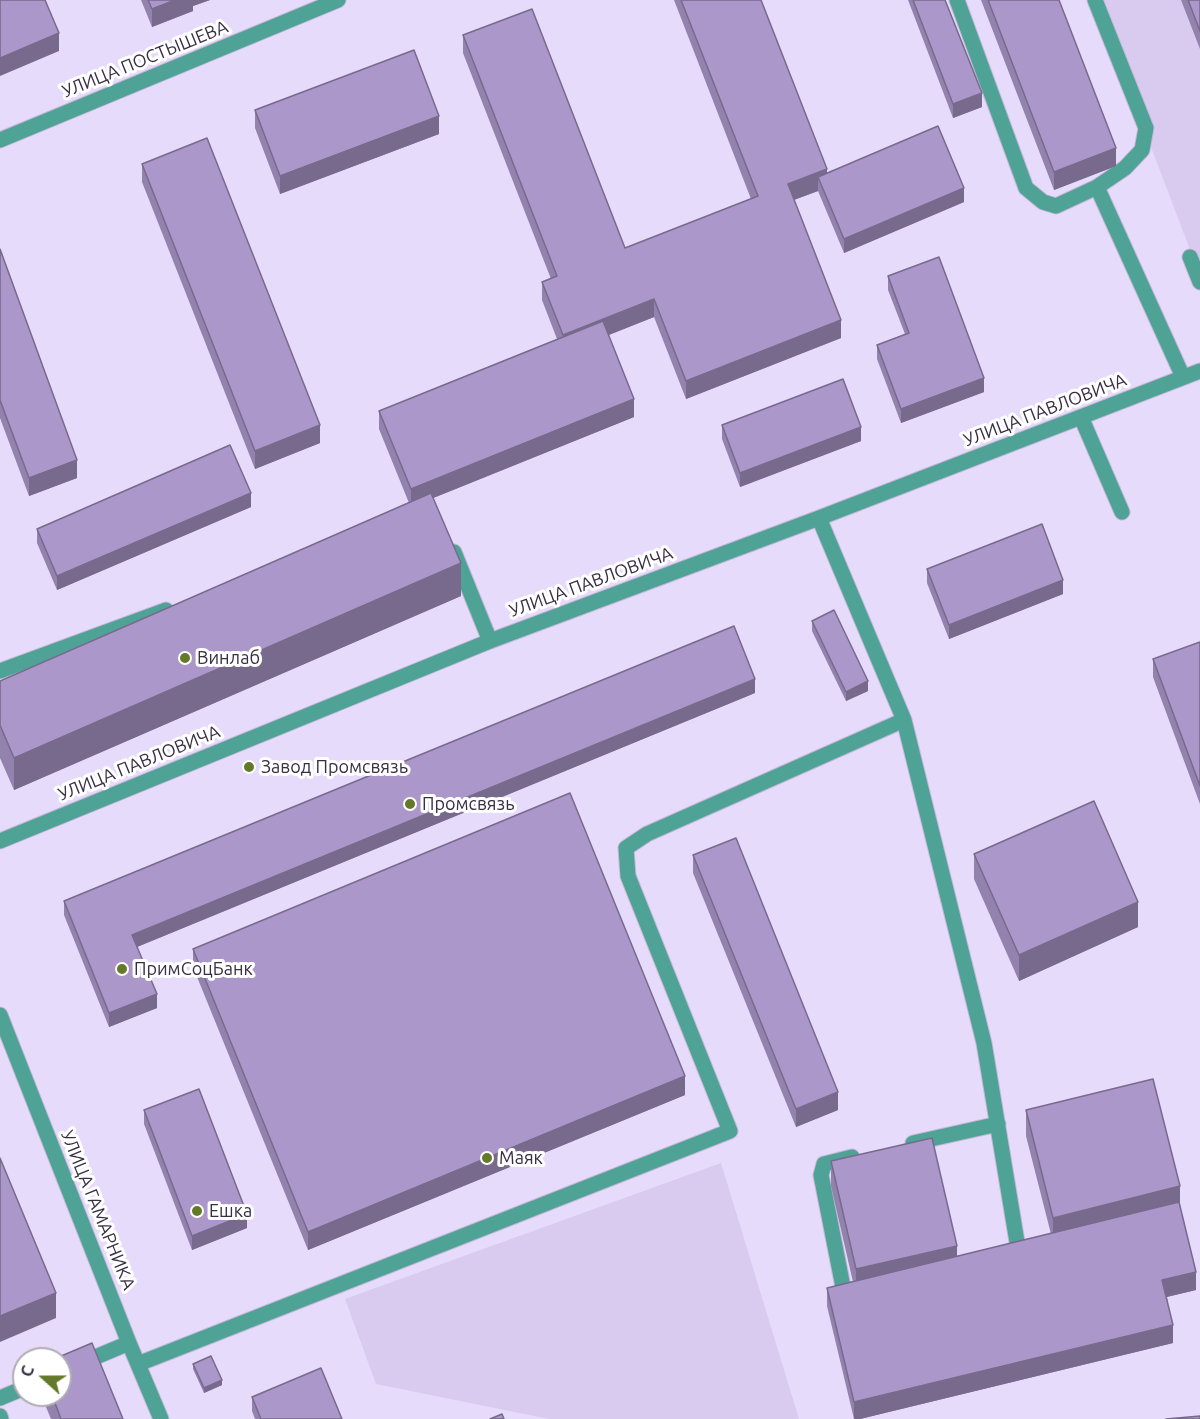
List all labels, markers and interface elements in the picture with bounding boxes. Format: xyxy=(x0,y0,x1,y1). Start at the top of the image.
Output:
street label: УЛИЦА ПОСТЫШЕВА xyxy=(59,16,231,102)
street label: УЛИЦА ПАВЛОВИЧА xyxy=(961,369,1129,451)
street label: УЛИЦА ПАВЛОВИЧА xyxy=(506,542,676,622)
place label: Винлаб xyxy=(197,647,260,669)
marker: Винлаб xyxy=(178,651,192,665)
street label: УЛИЦА ПАВЛОВИЧА xyxy=(55,721,223,805)
place label: Завод Промсвязь xyxy=(261,756,408,778)
marker: Завод Промсвязь xyxy=(242,760,256,774)
place label: Промсвязь xyxy=(422,793,515,815)
marker: Промсвязь xyxy=(403,797,417,811)
place label: ПримСоцБанк xyxy=(134,958,253,980)
marker: ПримСоцБанк xyxy=(115,962,129,976)
street label: УЛИЦА ГАМАРНИКА xyxy=(56,1127,140,1293)
place label: Маяк xyxy=(499,1147,543,1169)
marker: Маяк xyxy=(480,1151,494,1165)
place label: Ешка xyxy=(209,1200,252,1222)
marker: Ешка xyxy=(190,1204,204,1218)
north arrow xyxy=(12,1347,72,1407)
text: С xyxy=(17,1363,37,1379)

